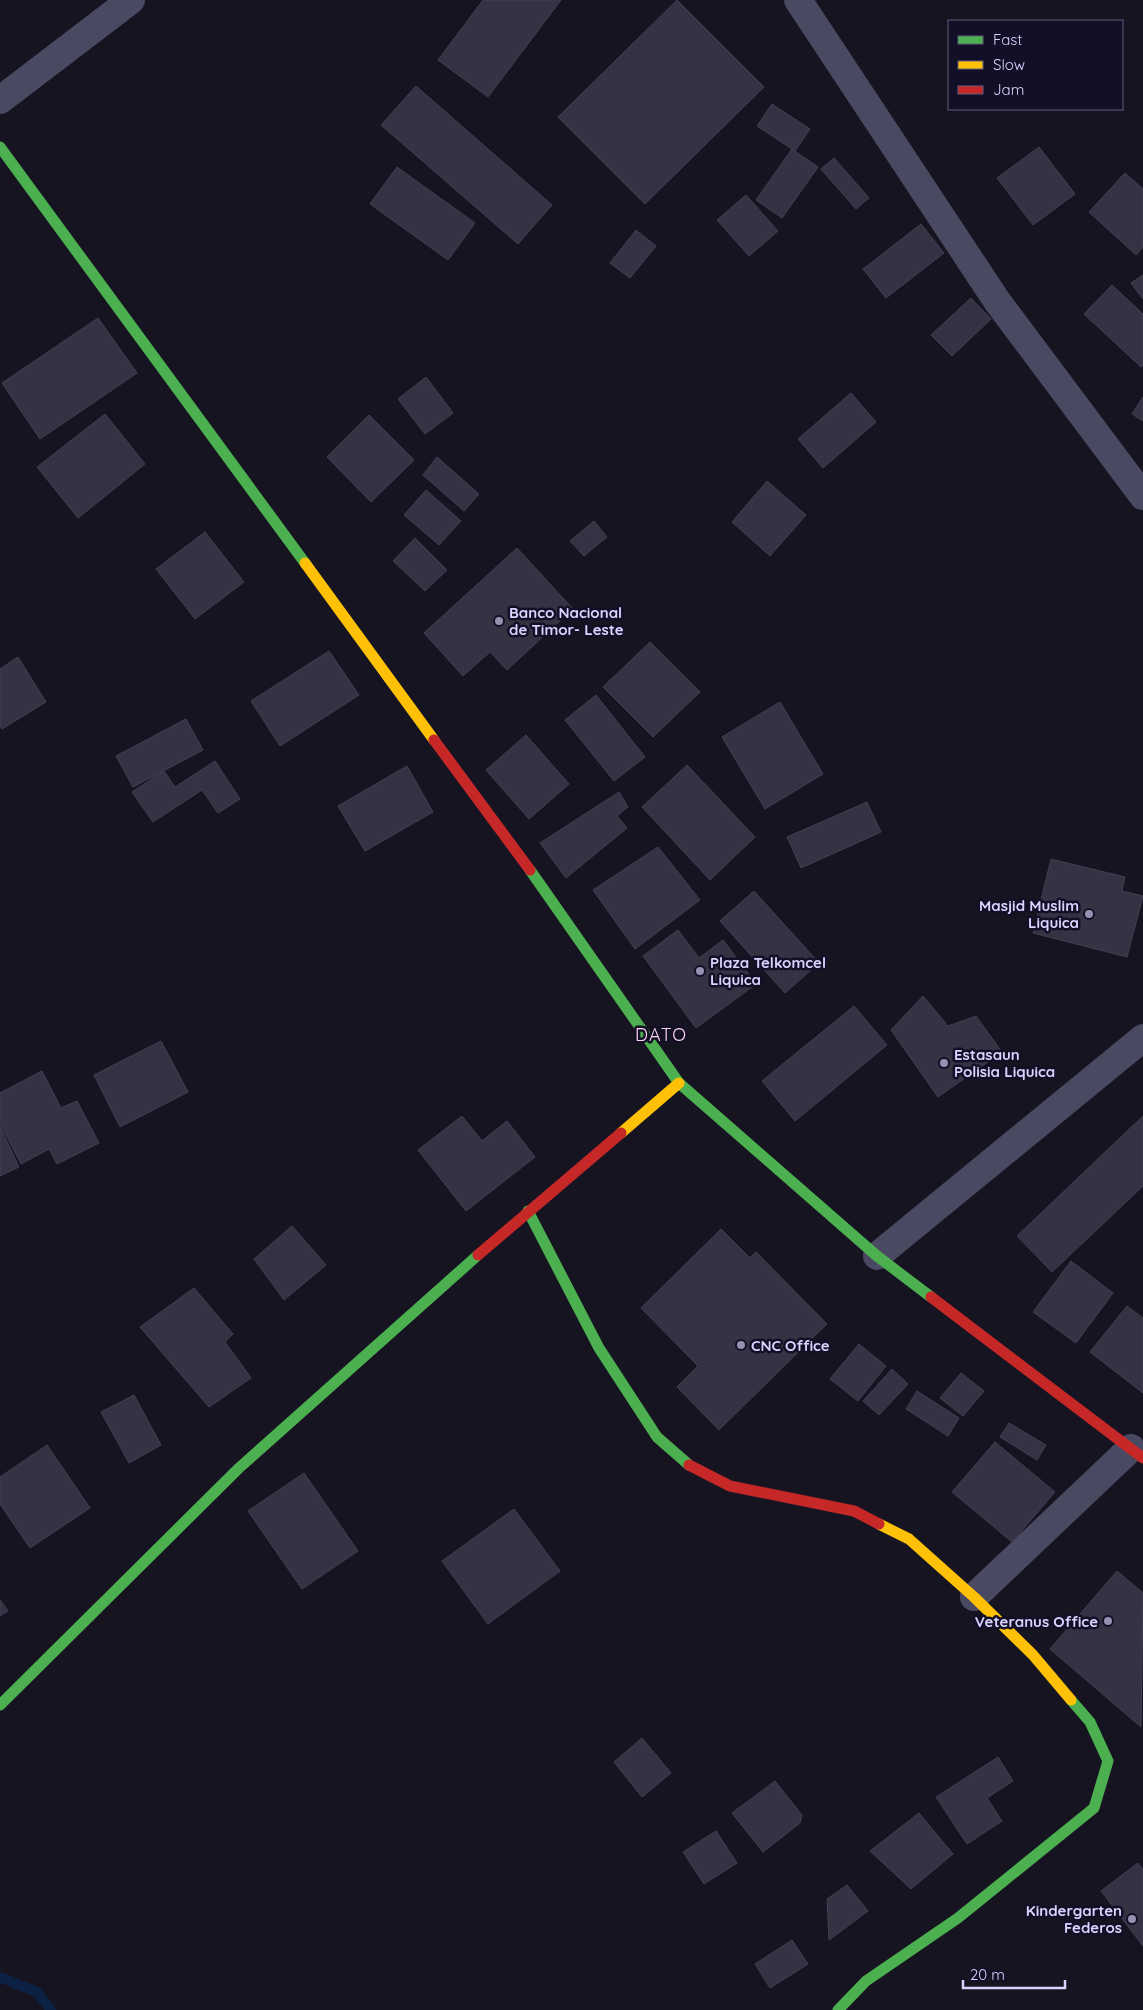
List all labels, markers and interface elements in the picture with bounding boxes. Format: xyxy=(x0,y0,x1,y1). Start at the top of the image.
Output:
legend xyxy=(948,20,1123,110)
text: Fast xyxy=(993,30,1022,49)
text: Slow xyxy=(993,55,1025,74)
text: Jam xyxy=(993,80,1024,99)
place label: Banco Nacional de Timor- Leste xyxy=(509,603,624,639)
marker: Banco Nacional de Timor- Leste xyxy=(493,615,505,627)
place label: Masjid Muslim Liquica xyxy=(979,896,1079,932)
marker: Masjid Muslim Liquica xyxy=(1083,908,1095,920)
place label: Plaza Telkomcel Liquica xyxy=(710,953,826,989)
marker: Plaza Telkomcel Liquica xyxy=(694,965,706,977)
district label: DATO xyxy=(635,1023,687,1046)
place label: Estasaun Polisia Liquica xyxy=(954,1045,1055,1081)
marker: Estasaun Polisia Liquica xyxy=(938,1057,950,1069)
place label: CNC Office xyxy=(751,1336,830,1355)
marker: CNC Office xyxy=(735,1339,747,1351)
place label: Veteranus Office xyxy=(975,1612,1098,1631)
marker: Veteranus Office xyxy=(1102,1615,1114,1627)
place label: Kindergarten Federos xyxy=(1026,1901,1122,1937)
marker: Kindergarten Federos xyxy=(1126,1913,1138,1925)
scale bar xyxy=(963,1958,1066,1990)
text: 20 m xyxy=(970,1965,1005,1984)

